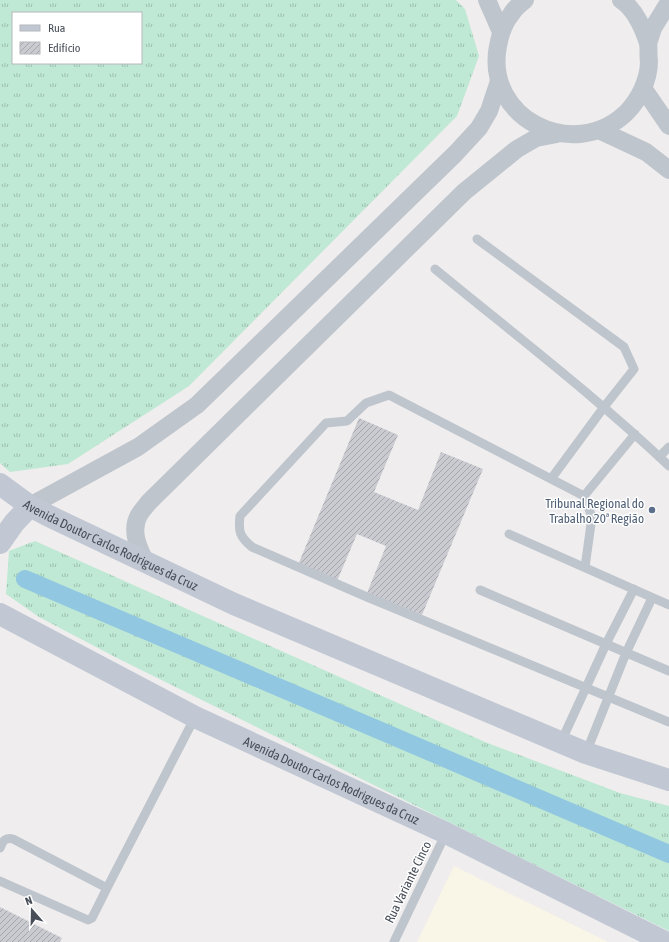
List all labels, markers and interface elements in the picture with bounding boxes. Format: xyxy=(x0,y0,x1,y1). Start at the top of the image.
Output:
legend xyxy=(12,12,142,64)
text: Rua xyxy=(48,21,65,35)
text: Edifício xyxy=(48,41,81,55)
street label: Avenida Doutor Carlos Rodrigues da Cruz xyxy=(21,496,201,593)
place label: Tribunal Regional do Trabalho 20ª Região xyxy=(545,496,644,526)
marker: Tribunal Regional do Trabalho 20ª Região xyxy=(647,505,657,515)
street label: Avenida Doutor Carlos Rodrigues da Cruz xyxy=(241,733,422,827)
street label: Rua Variante Cinco xyxy=(382,839,434,925)
north arrow xyxy=(12,890,52,930)
text: N xyxy=(23,894,34,907)

